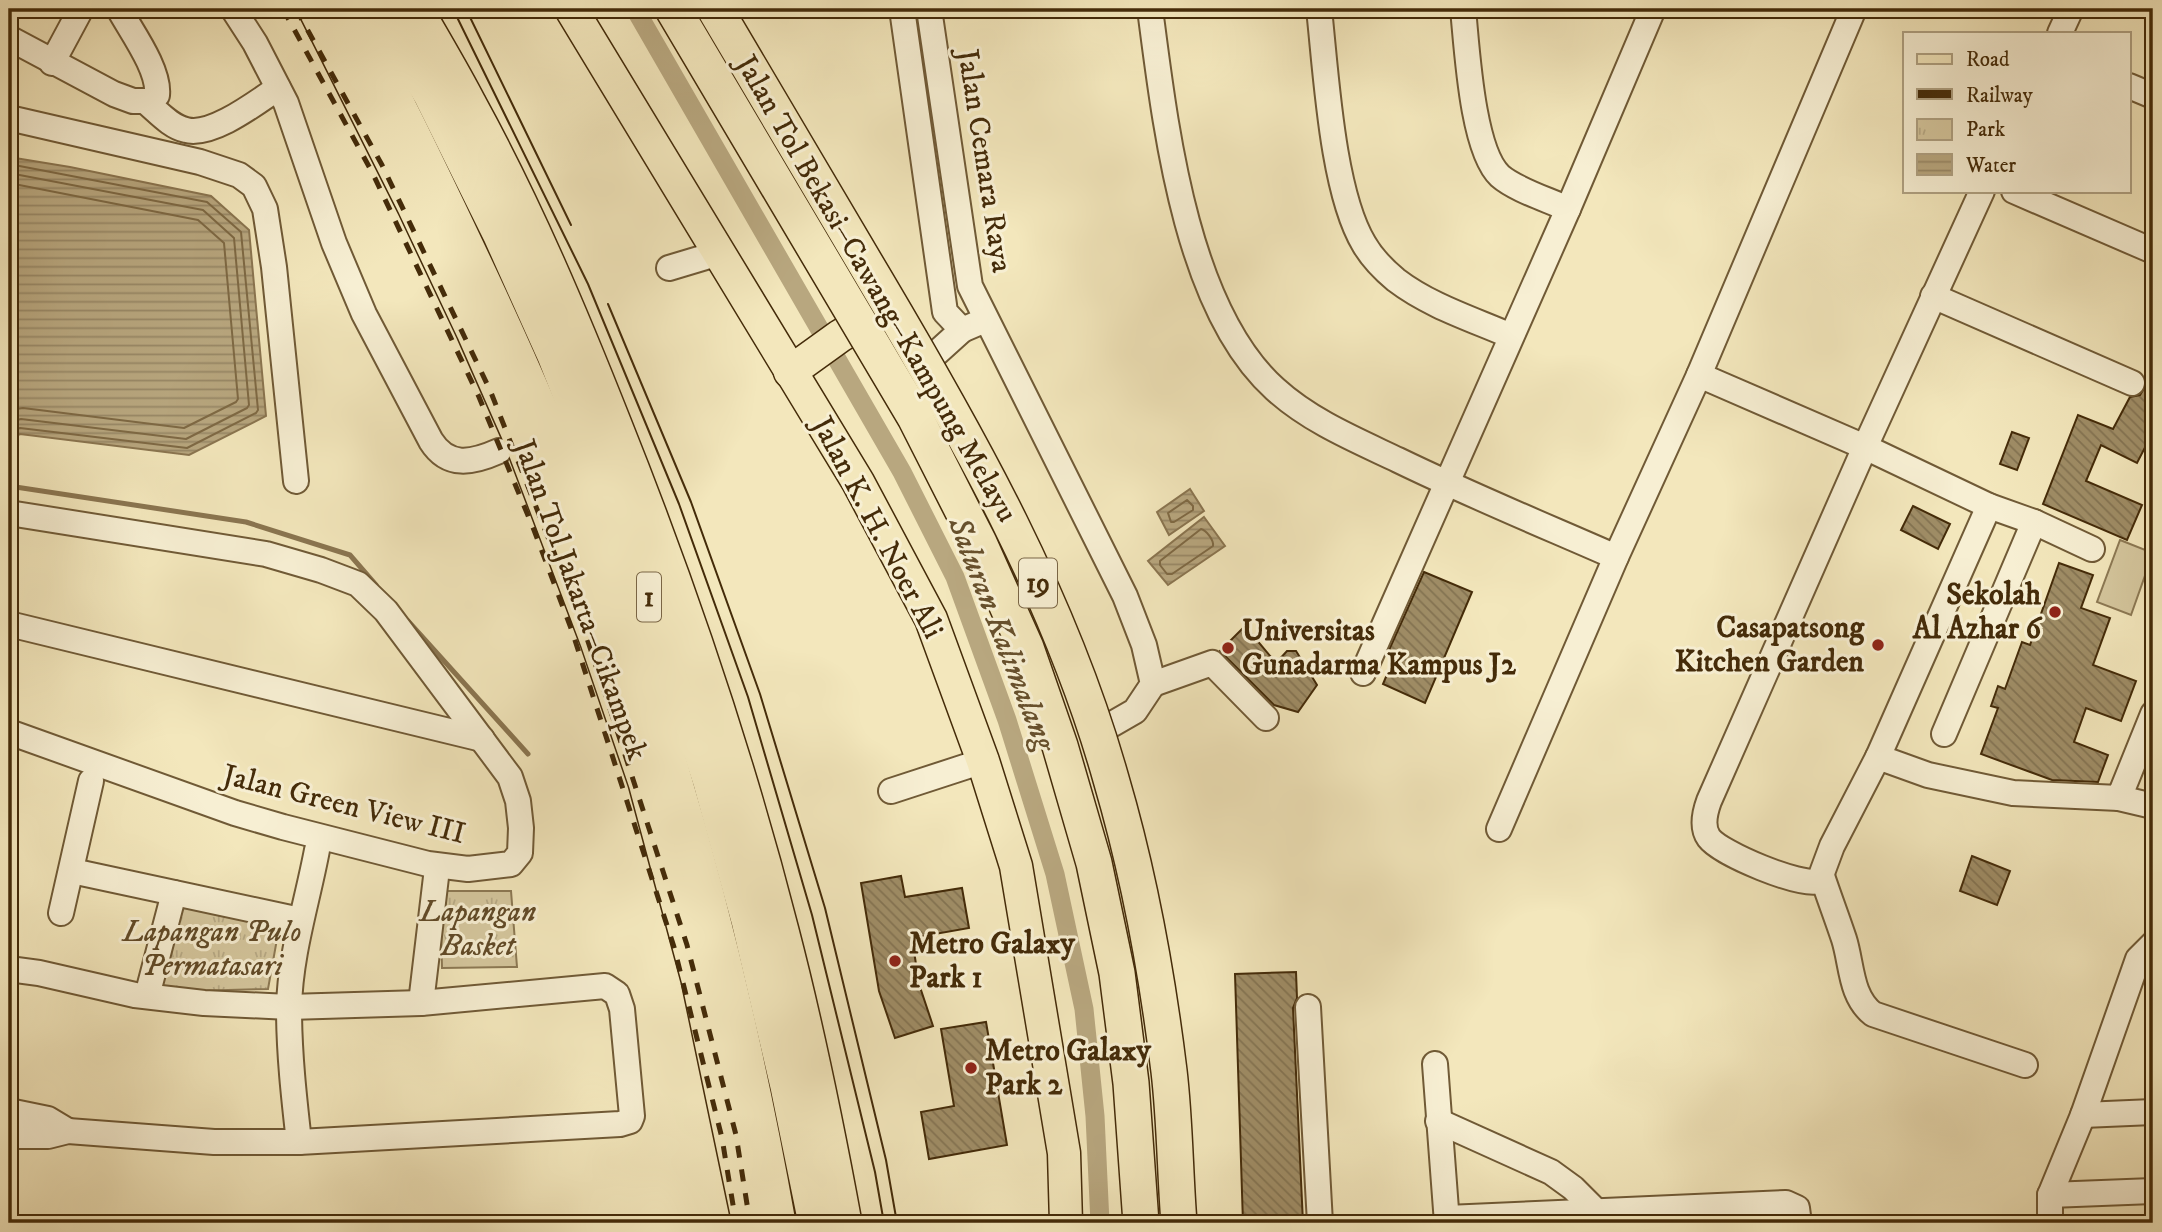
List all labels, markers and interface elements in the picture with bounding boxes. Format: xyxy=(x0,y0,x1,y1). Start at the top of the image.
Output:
legend xyxy=(1903,32,2130,192)
street label: Jalan Cemara Raya xyxy=(948,44,1020,275)
street label: Jalan Tol Bekasi–Cawang–Kampung Melayu xyxy=(725,46,1025,529)
text: Road xyxy=(1966,47,2010,73)
text: Railway xyxy=(1966,83,2034,109)
text: Park xyxy=(1966,117,2006,143)
text: Water xyxy=(1965,153,2016,179)
street label: Jalan K. H. Noer Ali xyxy=(801,408,951,645)
street label: Jalan Tol Jakarta–Cikampek xyxy=(504,432,655,765)
water label: Saluran Kalimalang xyxy=(938,510,1065,759)
road number: 19 xyxy=(1019,558,1057,608)
road number: 1 xyxy=(637,572,661,622)
place label: Sekolah Al Azhar 6 xyxy=(1912,577,2042,648)
marker: Sekolah Al Azhar 6 xyxy=(2047,604,2063,620)
place label: Casapatsong Kitchen Garden xyxy=(1675,610,1865,681)
place label: Universitas Gunadarma Kampus J2 xyxy=(1242,613,1516,684)
marker: Casapatsong Kitchen Garden xyxy=(1870,637,1886,653)
marker: Universitas Gunadarma Kampus J2 xyxy=(1220,640,1236,656)
street label: Jalan Green View III xyxy=(216,756,469,853)
park label: Lapangan Basket xyxy=(418,894,536,965)
park label: Lapangan Pulo Permatasari xyxy=(121,914,301,985)
place label: Metro Galaxy Park 1 xyxy=(909,926,1075,997)
marker: Metro Galaxy Park 1 xyxy=(887,953,903,969)
place label: Metro Galaxy Park 2 xyxy=(985,1033,1151,1104)
marker: Metro Galaxy Park 2 xyxy=(963,1060,979,1076)

